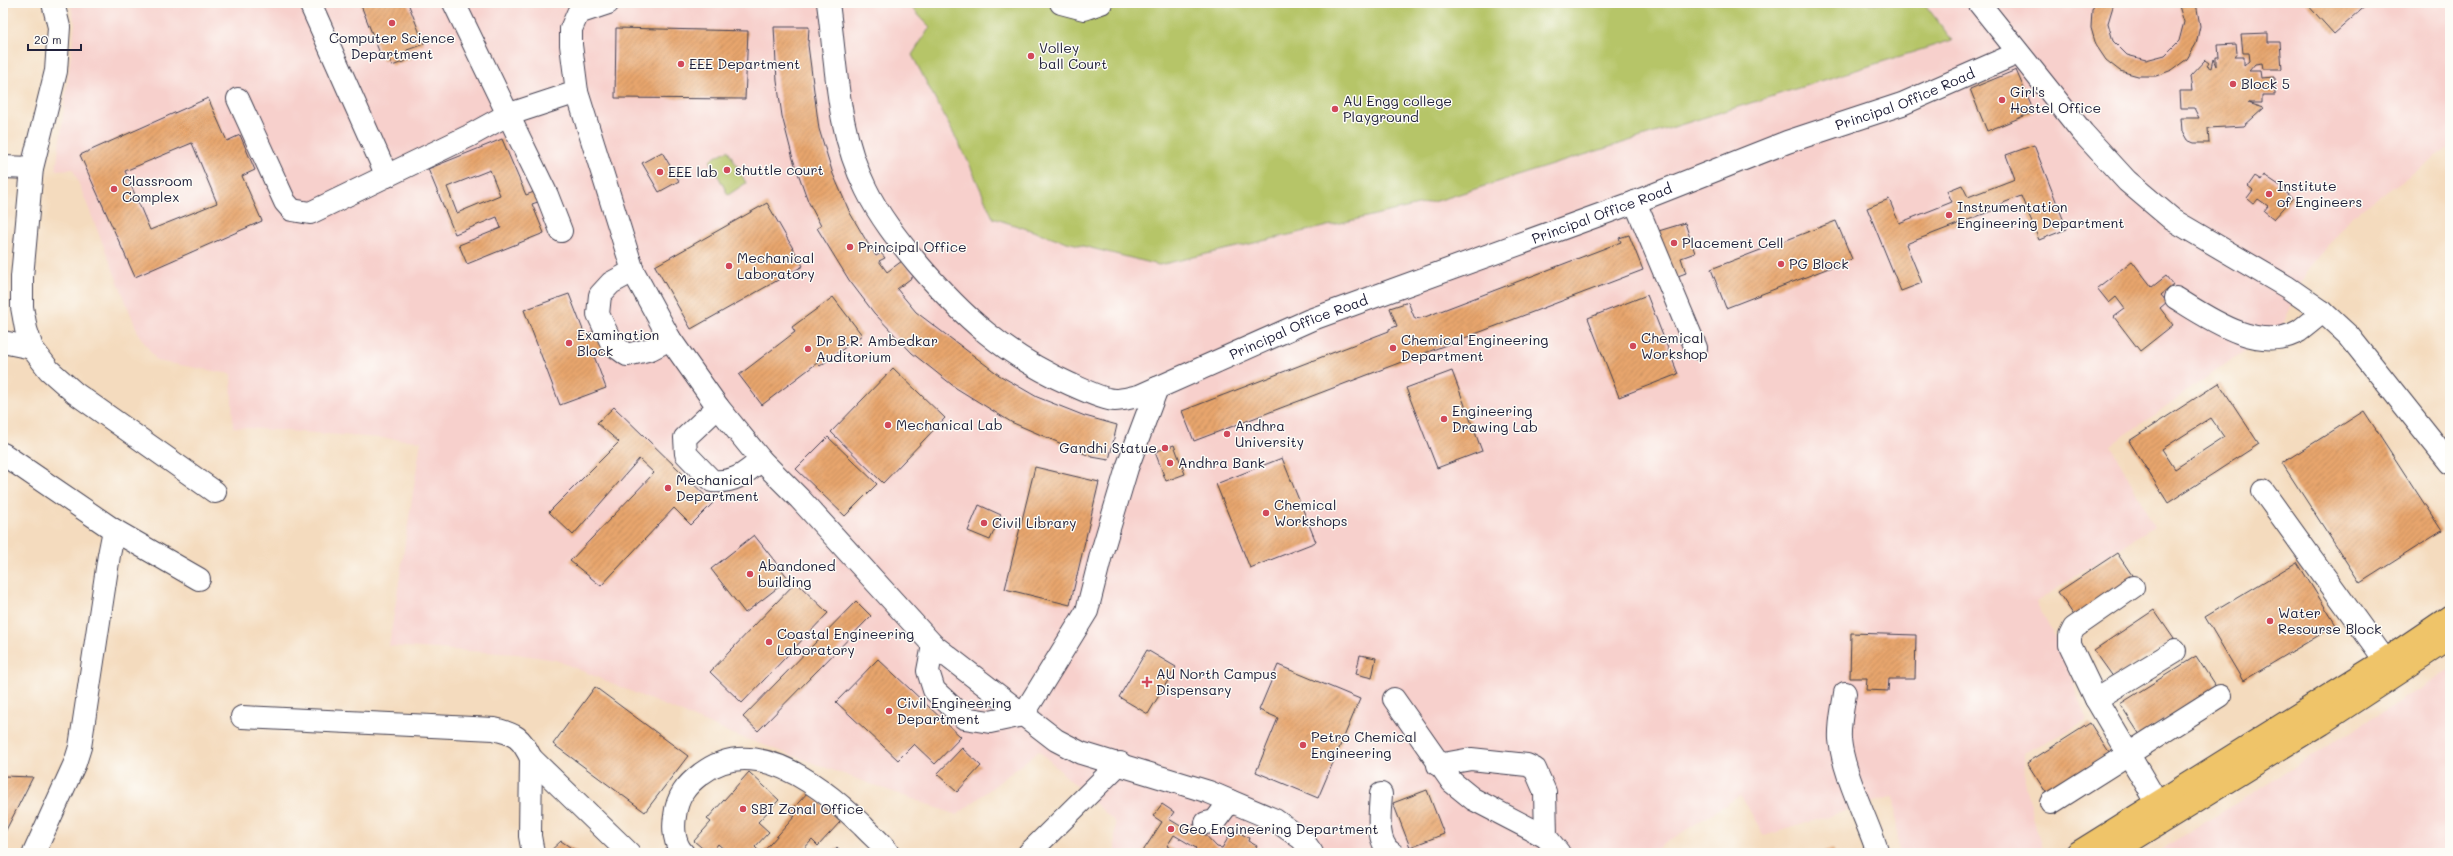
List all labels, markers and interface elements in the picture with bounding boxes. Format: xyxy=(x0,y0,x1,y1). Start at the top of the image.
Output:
marker: Computer Science Department xyxy=(387,18,397,28)
scale bar xyxy=(28,26,81,52)
place label: Computer Science Department xyxy=(329,28,455,63)
text: 20 m xyxy=(34,31,62,47)
place label: Volley ball Court xyxy=(1039,38,1107,73)
marker: Volley ball Court xyxy=(1026,51,1036,61)
place label: EEE Department xyxy=(689,54,800,73)
marker: EEE Department xyxy=(676,59,686,69)
street label: Principal Office Road xyxy=(1833,63,1978,134)
place label: Block 5 xyxy=(2241,74,2290,93)
marker: Block 5 xyxy=(2228,79,2238,89)
place label: Girl's Hostel Office xyxy=(2010,82,2101,117)
place label: AU Engg college Playground xyxy=(1343,91,1452,126)
marker: Girl's Hostel Office xyxy=(1997,95,2007,105)
marker: AU Engg college Playground xyxy=(1330,104,1340,114)
place label: shuttle court xyxy=(735,160,824,179)
place label: EEE lab xyxy=(668,162,718,181)
marker: shuttle court xyxy=(722,165,732,175)
marker: EEE lab xyxy=(655,167,665,177)
place label: Classroom Complex xyxy=(122,171,193,206)
place label: Institute of Engineers xyxy=(2277,176,2362,211)
street label: Principal Office Road xyxy=(1529,178,1675,248)
marker: Classroom Complex xyxy=(109,184,119,194)
marker: Institute of Engineers xyxy=(2264,189,2274,199)
place label: Instrumentation Engineering Department xyxy=(1957,197,2125,232)
marker: Instrumentation Engineering Department xyxy=(1944,210,1954,220)
place label: Placement Cell xyxy=(1682,233,1784,252)
place label: Principal Office xyxy=(858,237,967,256)
marker: Placement Cell xyxy=(1669,238,1679,248)
marker: Principal Office xyxy=(845,242,855,252)
place label: Mechanical Laboratory xyxy=(737,248,815,283)
place label: PG Block xyxy=(1789,254,1849,273)
marker: PG Block xyxy=(1776,259,1786,269)
marker: Mechanical Laboratory xyxy=(724,261,734,271)
street label: Principal Office Road xyxy=(1226,290,1370,364)
place label: Examination Block xyxy=(577,325,659,360)
place label: Chemical Workshop xyxy=(1641,328,1708,363)
place label: Chemical Engineering Department xyxy=(1401,330,1548,365)
place label: Dr B.R. Ambedkar Auditorium xyxy=(816,331,938,366)
marker: Examination Block xyxy=(564,338,574,348)
marker: Chemical Workshop xyxy=(1628,341,1638,351)
marker: Chemical Engineering Department xyxy=(1388,343,1398,353)
marker: Dr B.R. Ambedkar Auditorium xyxy=(803,344,813,354)
place label: Engineering Drawing Lab xyxy=(1452,401,1538,436)
marker: Engineering Drawing Lab xyxy=(1439,414,1449,424)
place label: Mechanical Lab xyxy=(896,415,1003,434)
place label: Andhra University xyxy=(1235,416,1304,451)
marker: Mechanical Lab xyxy=(883,420,893,430)
marker: Andhra University xyxy=(1222,429,1232,439)
place label: Gandhi Statue xyxy=(1059,438,1157,457)
marker: Gandhi Statue xyxy=(1160,443,1170,453)
place label: Andhra Bank xyxy=(1178,453,1265,472)
marker: Andhra Bank xyxy=(1165,458,1175,468)
place label: Mechanical Department xyxy=(676,470,759,505)
marker: Mechanical Department xyxy=(663,483,673,493)
place label: Chemical Workshops xyxy=(1274,495,1348,530)
marker: Chemical Workshops xyxy=(1261,508,1271,518)
place label: Civil Library xyxy=(992,513,1077,532)
marker: Civil Library xyxy=(979,518,989,528)
place label: Abandoned building xyxy=(758,556,836,591)
marker: Abandoned building xyxy=(745,569,755,579)
place label: Water Resourse Block xyxy=(2278,603,2382,638)
marker: Water Resourse Block xyxy=(2265,616,2275,626)
place label: Coastal Engineering Laboratory xyxy=(777,624,914,659)
marker: Coastal Engineering Laboratory xyxy=(764,637,774,647)
place label: AU North Campus Dispensary xyxy=(1156,664,1277,699)
marker: AU North Campus Dispensary xyxy=(1141,676,1153,688)
place label: Civil Engineering Department xyxy=(897,693,1011,728)
marker: Civil Engineering Department xyxy=(884,706,894,716)
place label: Petro Chemical Engineering xyxy=(1311,727,1417,762)
marker: Petro Chemical Engineering xyxy=(1298,740,1308,750)
place label: SBI Zonal Office xyxy=(751,799,864,818)
marker: SBI Zonal Office xyxy=(738,804,748,814)
place label: Geo Engineering Department xyxy=(1179,819,1378,838)
marker: Geo Engineering Department xyxy=(1166,824,1176,834)

